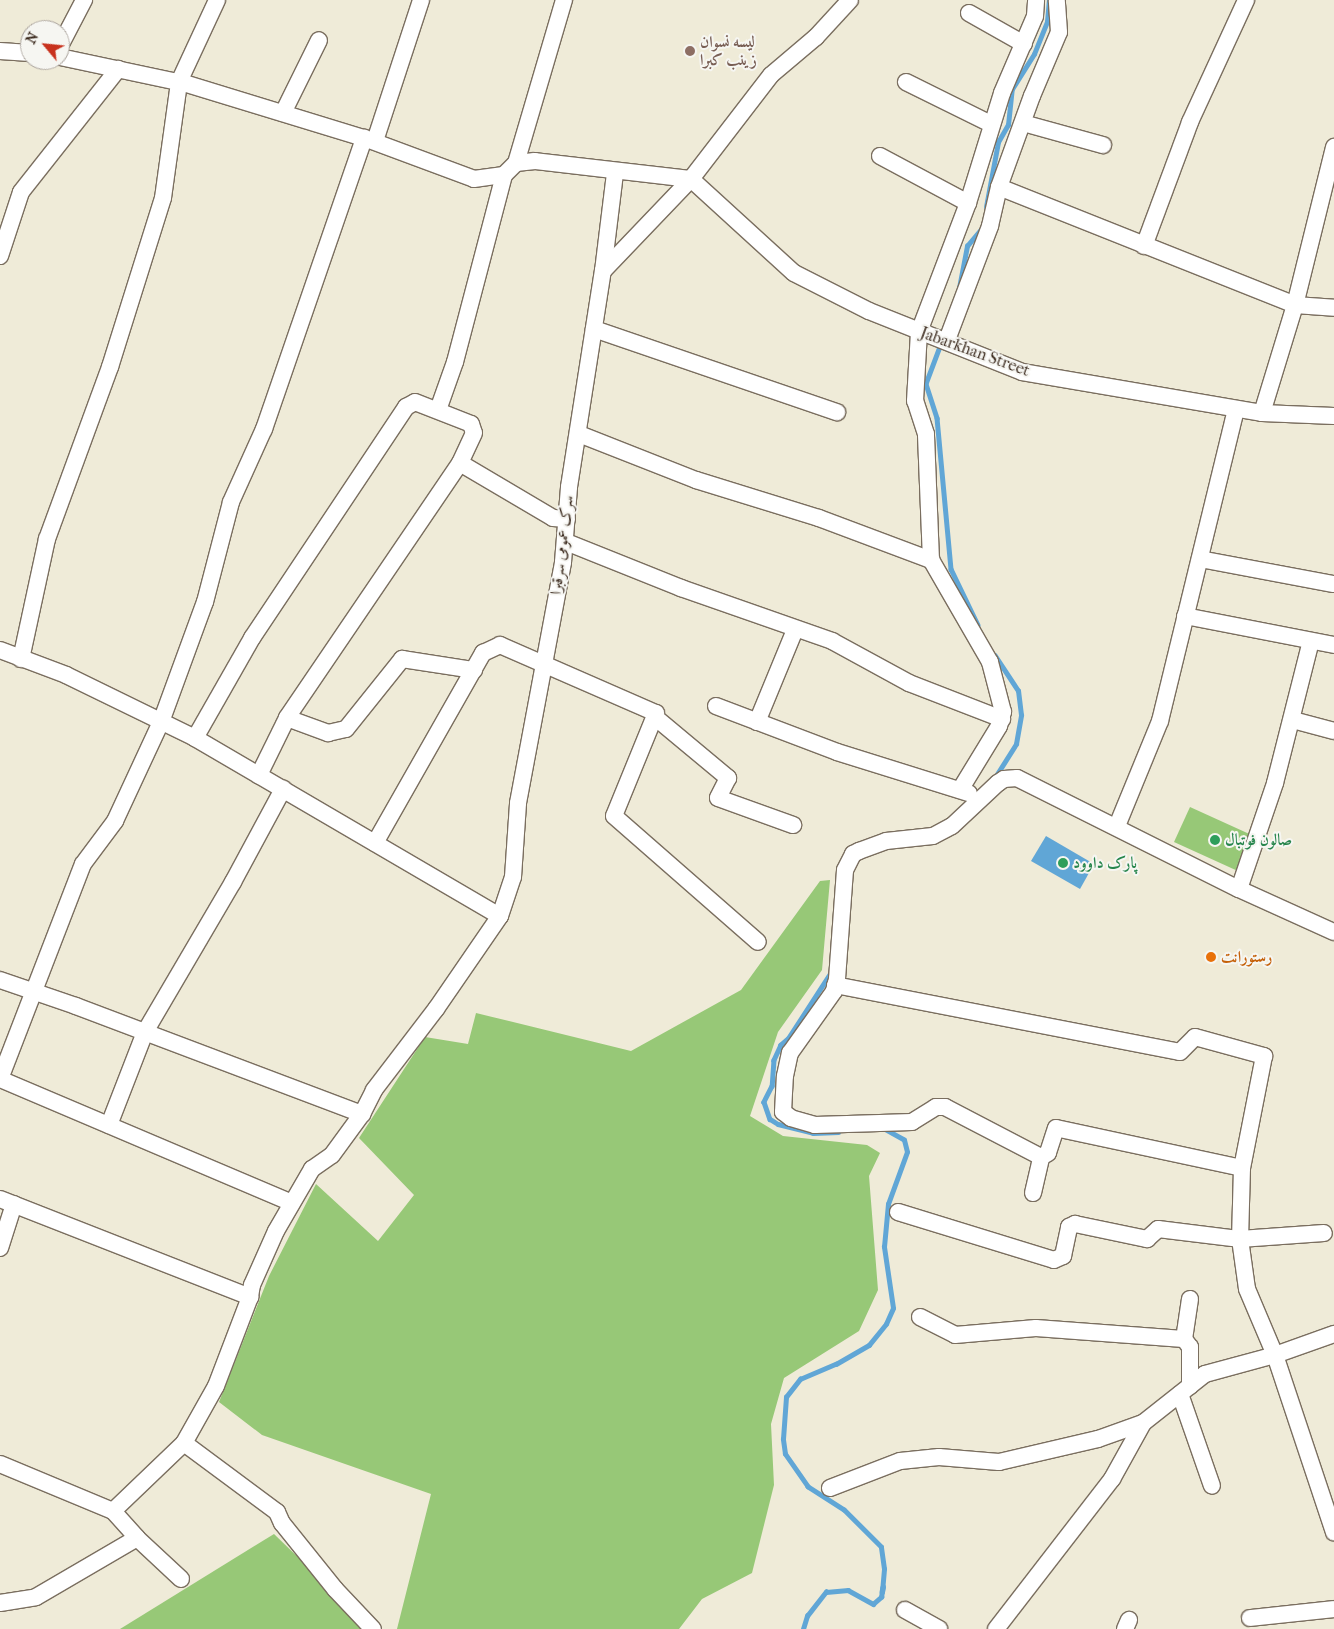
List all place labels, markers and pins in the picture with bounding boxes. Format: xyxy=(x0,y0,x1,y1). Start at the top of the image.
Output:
place label: لیسه نسوان زینب کبرا xyxy=(700,32,757,70)
marker: لیسه نسوان زینب کبرا xyxy=(684,45,696,57)
place label: صالون فوتبال xyxy=(1225,830,1292,850)
marker: صالون فوتبال xyxy=(1209,834,1221,846)
place label: پارک داوود xyxy=(1073,853,1137,873)
marker: پارک داوود xyxy=(1057,857,1069,869)
place label: رستورانت xyxy=(1221,947,1272,967)
marker: رستورانت xyxy=(1205,951,1217,963)

